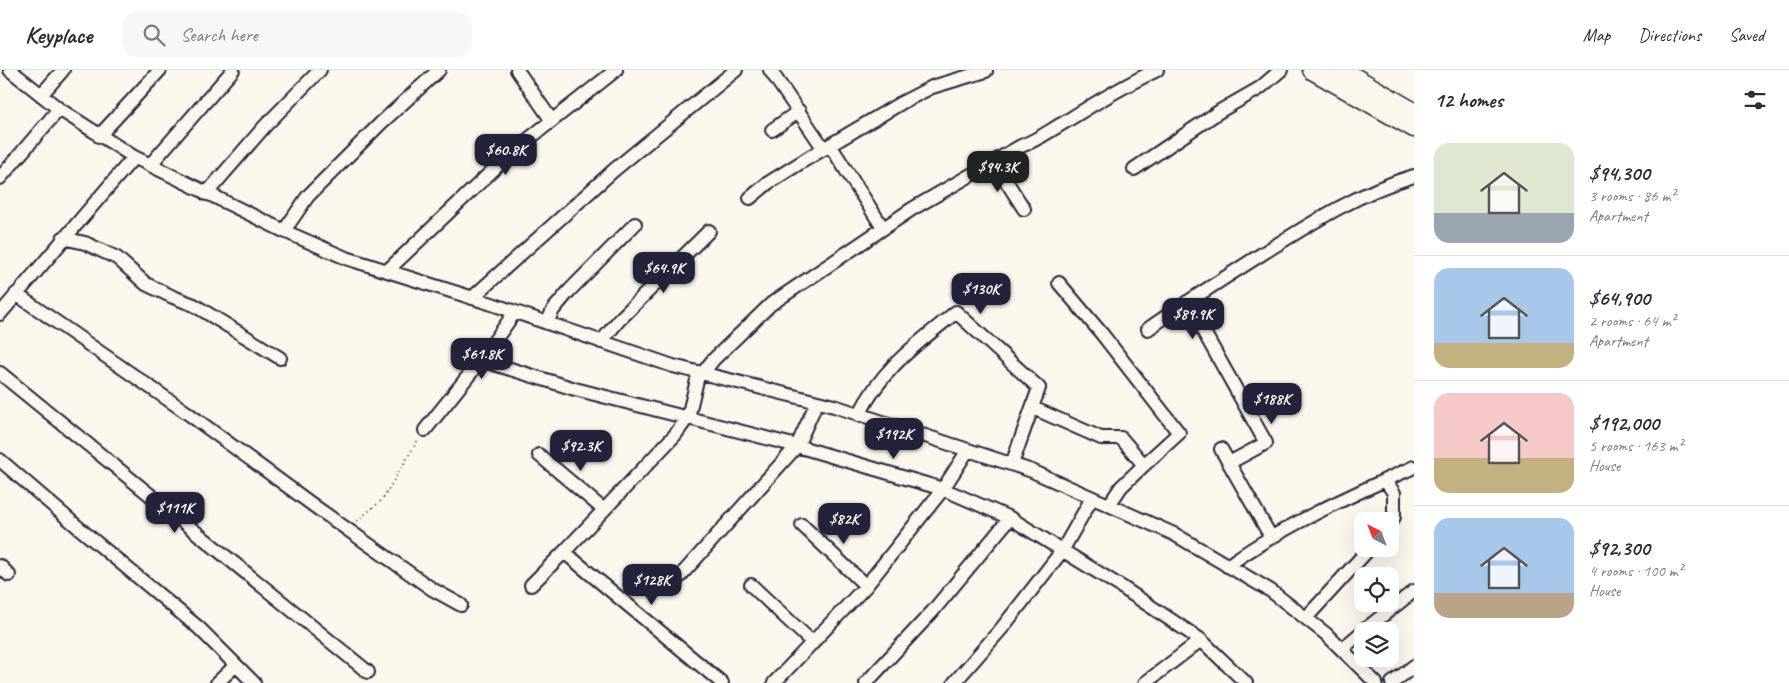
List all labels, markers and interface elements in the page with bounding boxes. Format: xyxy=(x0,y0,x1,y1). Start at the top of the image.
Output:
search box xyxy=(122,12,472,57)
text: Keyplace xyxy=(25,20,92,50)
icon: search xyxy=(140,21,168,49)
text: Search here xyxy=(180,23,258,47)
text: Map xyxy=(1583,24,1610,46)
text: Directions xyxy=(1638,24,1701,46)
text: Saved xyxy=(1729,24,1764,46)
icon: filters xyxy=(1741,86,1769,114)
text: 12 homes xyxy=(1434,87,1503,113)
pin: $60.8K xyxy=(465,134,547,176)
text: $60.8K xyxy=(486,140,526,160)
pin: $94.3K xyxy=(957,150,1039,193)
text: $94.3K xyxy=(978,157,1018,177)
text: $94,300 xyxy=(1589,160,1650,186)
icon: home xyxy=(1474,163,1534,223)
text: 3 rooms · 86 m² xyxy=(1589,186,1675,206)
text: Apartment xyxy=(1589,206,1648,226)
pin: $64.9K xyxy=(623,252,705,294)
text: $64.9K xyxy=(644,258,684,278)
pin: $130K xyxy=(946,272,1016,315)
text: $130K xyxy=(963,279,999,299)
text: $64,900 xyxy=(1589,285,1650,311)
icon: home xyxy=(1474,288,1534,348)
pin: $89.9K xyxy=(1152,298,1234,340)
text: $89.9K xyxy=(1173,304,1213,324)
text: 2 rooms · 64 m² xyxy=(1589,311,1675,331)
text: Apartment xyxy=(1589,331,1648,351)
pin: $61.8K xyxy=(441,338,523,380)
text: $61.8K xyxy=(462,344,502,364)
pin: $188K xyxy=(1237,382,1307,425)
text: $188K xyxy=(1254,389,1290,409)
text: $192,000 xyxy=(1589,410,1659,436)
icon: home xyxy=(1474,413,1534,473)
pin: $192K xyxy=(859,418,929,460)
text: $192K xyxy=(876,424,912,444)
pin: $92.3K xyxy=(540,430,622,472)
text: $92.3K xyxy=(561,436,601,456)
text: 5 rooms · 163 m² xyxy=(1589,436,1683,456)
text: House xyxy=(1589,456,1620,476)
pin: $111K xyxy=(140,492,210,534)
text: $111K xyxy=(157,498,193,518)
pin: $82K xyxy=(814,502,874,545)
text: $82K xyxy=(829,509,859,529)
north arrow xyxy=(1354,512,1399,558)
map controls xyxy=(1354,512,1399,667)
text: $92,300 xyxy=(1589,535,1650,561)
icon: home xyxy=(1474,538,1534,598)
text: 4 rooms · 100 m² xyxy=(1589,561,1683,581)
pin: $128K xyxy=(617,564,687,606)
button: locate xyxy=(1354,567,1399,612)
text: $128K xyxy=(634,570,670,590)
text: House xyxy=(1589,581,1620,601)
button: layers xyxy=(1354,622,1399,667)

